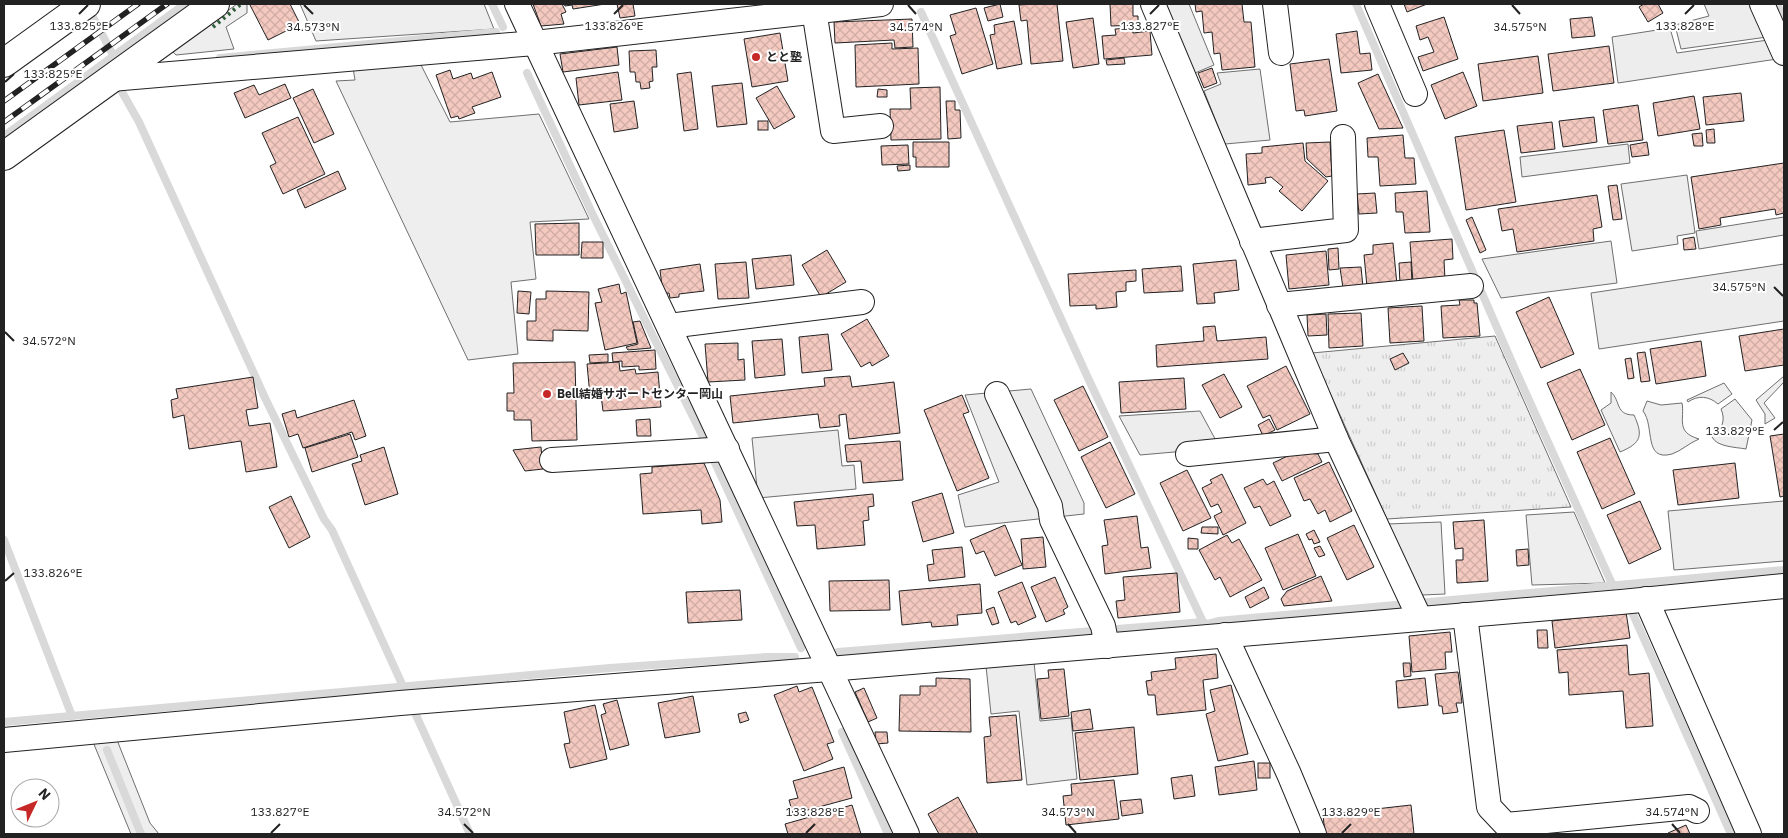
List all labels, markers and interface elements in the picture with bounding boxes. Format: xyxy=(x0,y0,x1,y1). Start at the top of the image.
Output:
text: 133.825°E xyxy=(49,18,109,33)
text: 133.826°E xyxy=(584,18,644,33)
text: 133.827°E xyxy=(1120,18,1180,33)
text: 133.828°E xyxy=(1655,18,1715,33)
text: 34.573°N xyxy=(286,19,340,34)
text: 34.574°N xyxy=(889,19,943,34)
text: 34.575°N xyxy=(1493,19,1547,34)
place label: とと塾 xyxy=(766,49,802,64)
marker: とと塾 xyxy=(750,51,762,63)
text: 133.825°E xyxy=(23,66,83,81)
text: 34.575°N xyxy=(1712,279,1766,294)
text: 34.572°N xyxy=(22,333,76,348)
place label: Bell結婚サポートセンター岡山 xyxy=(557,386,723,401)
marker: Bell結婚サポートセンター岡山 xyxy=(541,388,553,400)
text: 133.829°E xyxy=(1705,423,1765,438)
text: 133.826°E xyxy=(23,565,83,580)
north arrow xyxy=(10,778,60,828)
text: N xyxy=(34,784,55,804)
text: 133.827°E xyxy=(250,804,310,819)
text: 34.572°N xyxy=(437,804,491,819)
text: 133.828°E xyxy=(785,804,845,819)
text: 34.573°N xyxy=(1041,804,1095,819)
text: 133.829°E xyxy=(1321,804,1381,819)
text: 34.574°N xyxy=(1645,804,1699,819)

